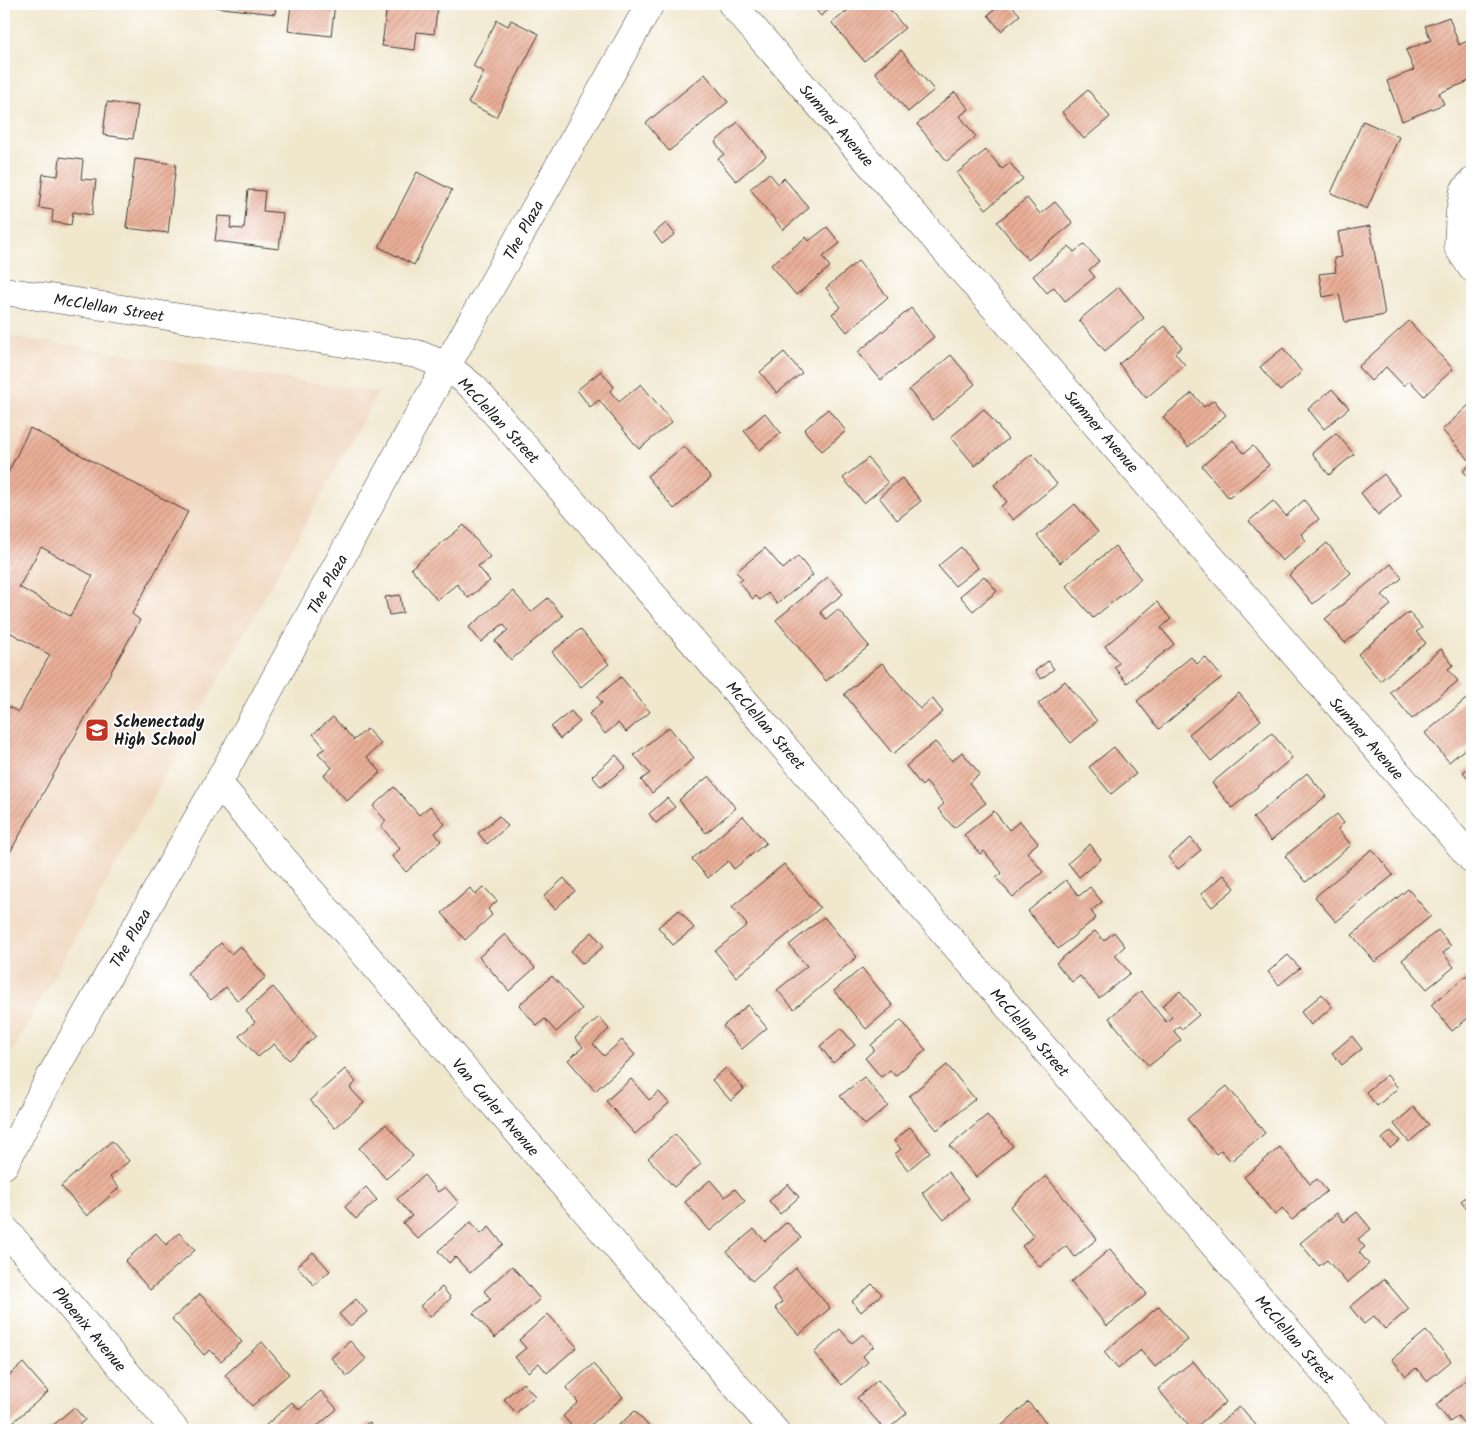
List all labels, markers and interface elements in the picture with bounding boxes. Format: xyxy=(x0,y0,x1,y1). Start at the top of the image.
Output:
street label: Sumner Avenue xyxy=(792,79,879,173)
street label: The Plaza xyxy=(498,196,551,265)
street label: McClellan Street xyxy=(52,287,166,330)
street label: McClellan Street xyxy=(451,372,546,471)
street label: Sumner Avenue xyxy=(1057,385,1144,479)
street label: The Plaza xyxy=(302,550,355,619)
street label: McClellan Street xyxy=(719,676,811,777)
street label: Sumner Avenue xyxy=(1322,692,1409,786)
place label: Schenectady High School xyxy=(114,710,205,753)
school or university icon: Schenectady High School xyxy=(84,717,110,743)
street label: The Plaza xyxy=(104,904,158,973)
street label: McClellan Street xyxy=(983,983,1075,1084)
street label: Van Curler Avenue xyxy=(445,1053,545,1163)
street label: Phoenix Avenue xyxy=(46,1282,132,1378)
street label: McClellan Street xyxy=(1248,1290,1340,1391)

